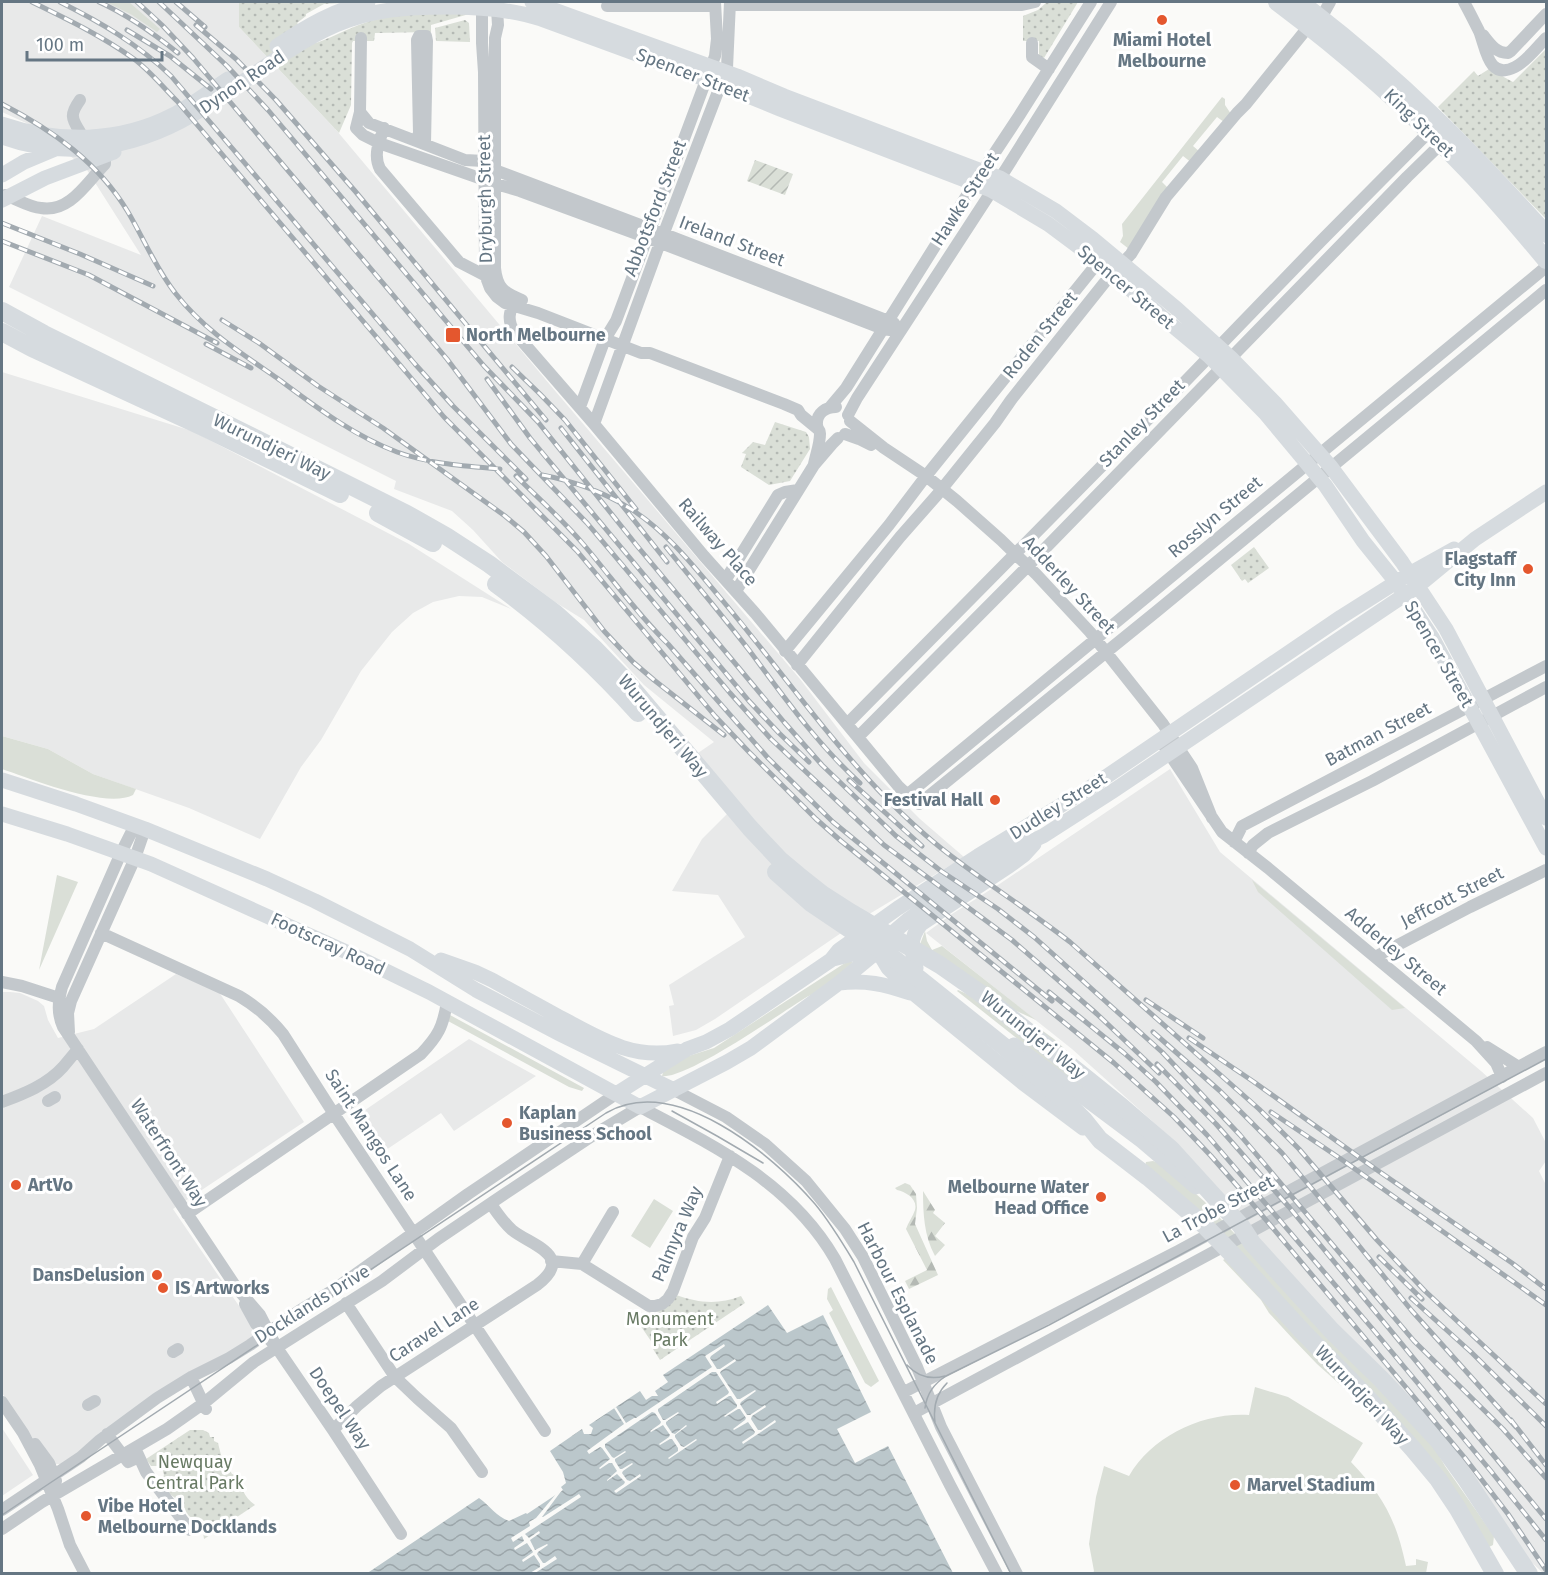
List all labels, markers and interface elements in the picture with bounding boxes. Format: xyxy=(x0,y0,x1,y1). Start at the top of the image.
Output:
marker: Miami Hotel Melbourne xyxy=(1155,13,1169,27)
scale bar xyxy=(27,24,162,62)
place label: Miami Hotel Melbourne xyxy=(1113,29,1212,72)
text: 100 m xyxy=(36,34,84,56)
street label: Spencer Street xyxy=(633,43,753,107)
street label: Dynon Road xyxy=(195,45,289,119)
street label: King Street xyxy=(1379,84,1459,162)
street label: Dryburgh Street xyxy=(473,134,497,264)
street label: Abbotsford Street xyxy=(619,136,691,279)
street label: Hawke Street xyxy=(927,148,1004,250)
street label: Ireland Street xyxy=(676,211,788,271)
street label: Spencer Street xyxy=(1073,240,1179,334)
street label: Roden Street xyxy=(998,287,1082,383)
place label: North Melbourne xyxy=(466,324,606,346)
marker: North Melbourne xyxy=(444,326,462,344)
street label: Stanley Street xyxy=(1095,374,1190,472)
street label: Wurundjeri Way xyxy=(210,409,335,485)
street label: Rosslyn Street xyxy=(1164,471,1267,563)
street label: Railway Place xyxy=(674,493,762,591)
street label: Adderley Street xyxy=(1018,531,1120,639)
place label: Flagstaff City Inn xyxy=(1445,548,1518,591)
marker: Flagstaff City Inn xyxy=(1521,562,1535,576)
street label: Spencer Street xyxy=(1400,597,1479,712)
street label: Wurundjeri Way xyxy=(613,670,713,782)
street label: Batman Street xyxy=(1321,697,1435,771)
street label: Dudley Street xyxy=(1005,767,1111,845)
place label: Festival Hall xyxy=(884,789,984,811)
marker: Festival Hall xyxy=(988,793,1002,807)
street label: Jeffcott Street xyxy=(1397,861,1508,932)
street label: Adderley Street xyxy=(1341,902,1452,1000)
street label: Footscray Road xyxy=(267,908,389,980)
street label: Wurundjeri Way xyxy=(976,986,1090,1084)
street label: Saint Mangos Lane xyxy=(320,1065,422,1205)
street label: Waterfront Way xyxy=(126,1095,212,1211)
place label: Kaplan Business School xyxy=(519,1102,652,1145)
marker: Kaplan Business School xyxy=(500,1116,514,1130)
street label: La Trobe Street xyxy=(1158,1170,1278,1248)
place label: ArtVo xyxy=(27,1174,73,1196)
place label: Melbourne Water Head Office xyxy=(948,1176,1090,1219)
marker: ArtVo xyxy=(9,1178,23,1192)
street label: Palmyra Way xyxy=(647,1183,707,1285)
marker: Melbourne Water Head Office xyxy=(1094,1190,1108,1204)
street label: Harbour Esplanade xyxy=(853,1218,943,1368)
street label: Docklands Drive xyxy=(250,1260,374,1348)
place label: DansDelusion xyxy=(33,1264,145,1286)
marker: DansDelusion xyxy=(150,1268,164,1282)
place label: IS Artworks xyxy=(175,1277,270,1299)
marker: IS Artworks xyxy=(156,1281,170,1295)
street label: Caravel Lane xyxy=(385,1293,483,1367)
park label: Monument Park xyxy=(626,1308,714,1351)
street label: Wurundjeri Way xyxy=(1310,1341,1414,1450)
street label: Doepel Way xyxy=(304,1362,376,1454)
park label: Newquay Central Park xyxy=(146,1451,245,1494)
place label: Marvel Stadium xyxy=(1247,1474,1375,1496)
marker: Marvel Stadium xyxy=(1228,1478,1242,1492)
place label: Vibe Hotel Melbourne Docklands xyxy=(97,1495,277,1538)
marker: Vibe Hotel Melbourne Docklands xyxy=(79,1509,93,1523)

